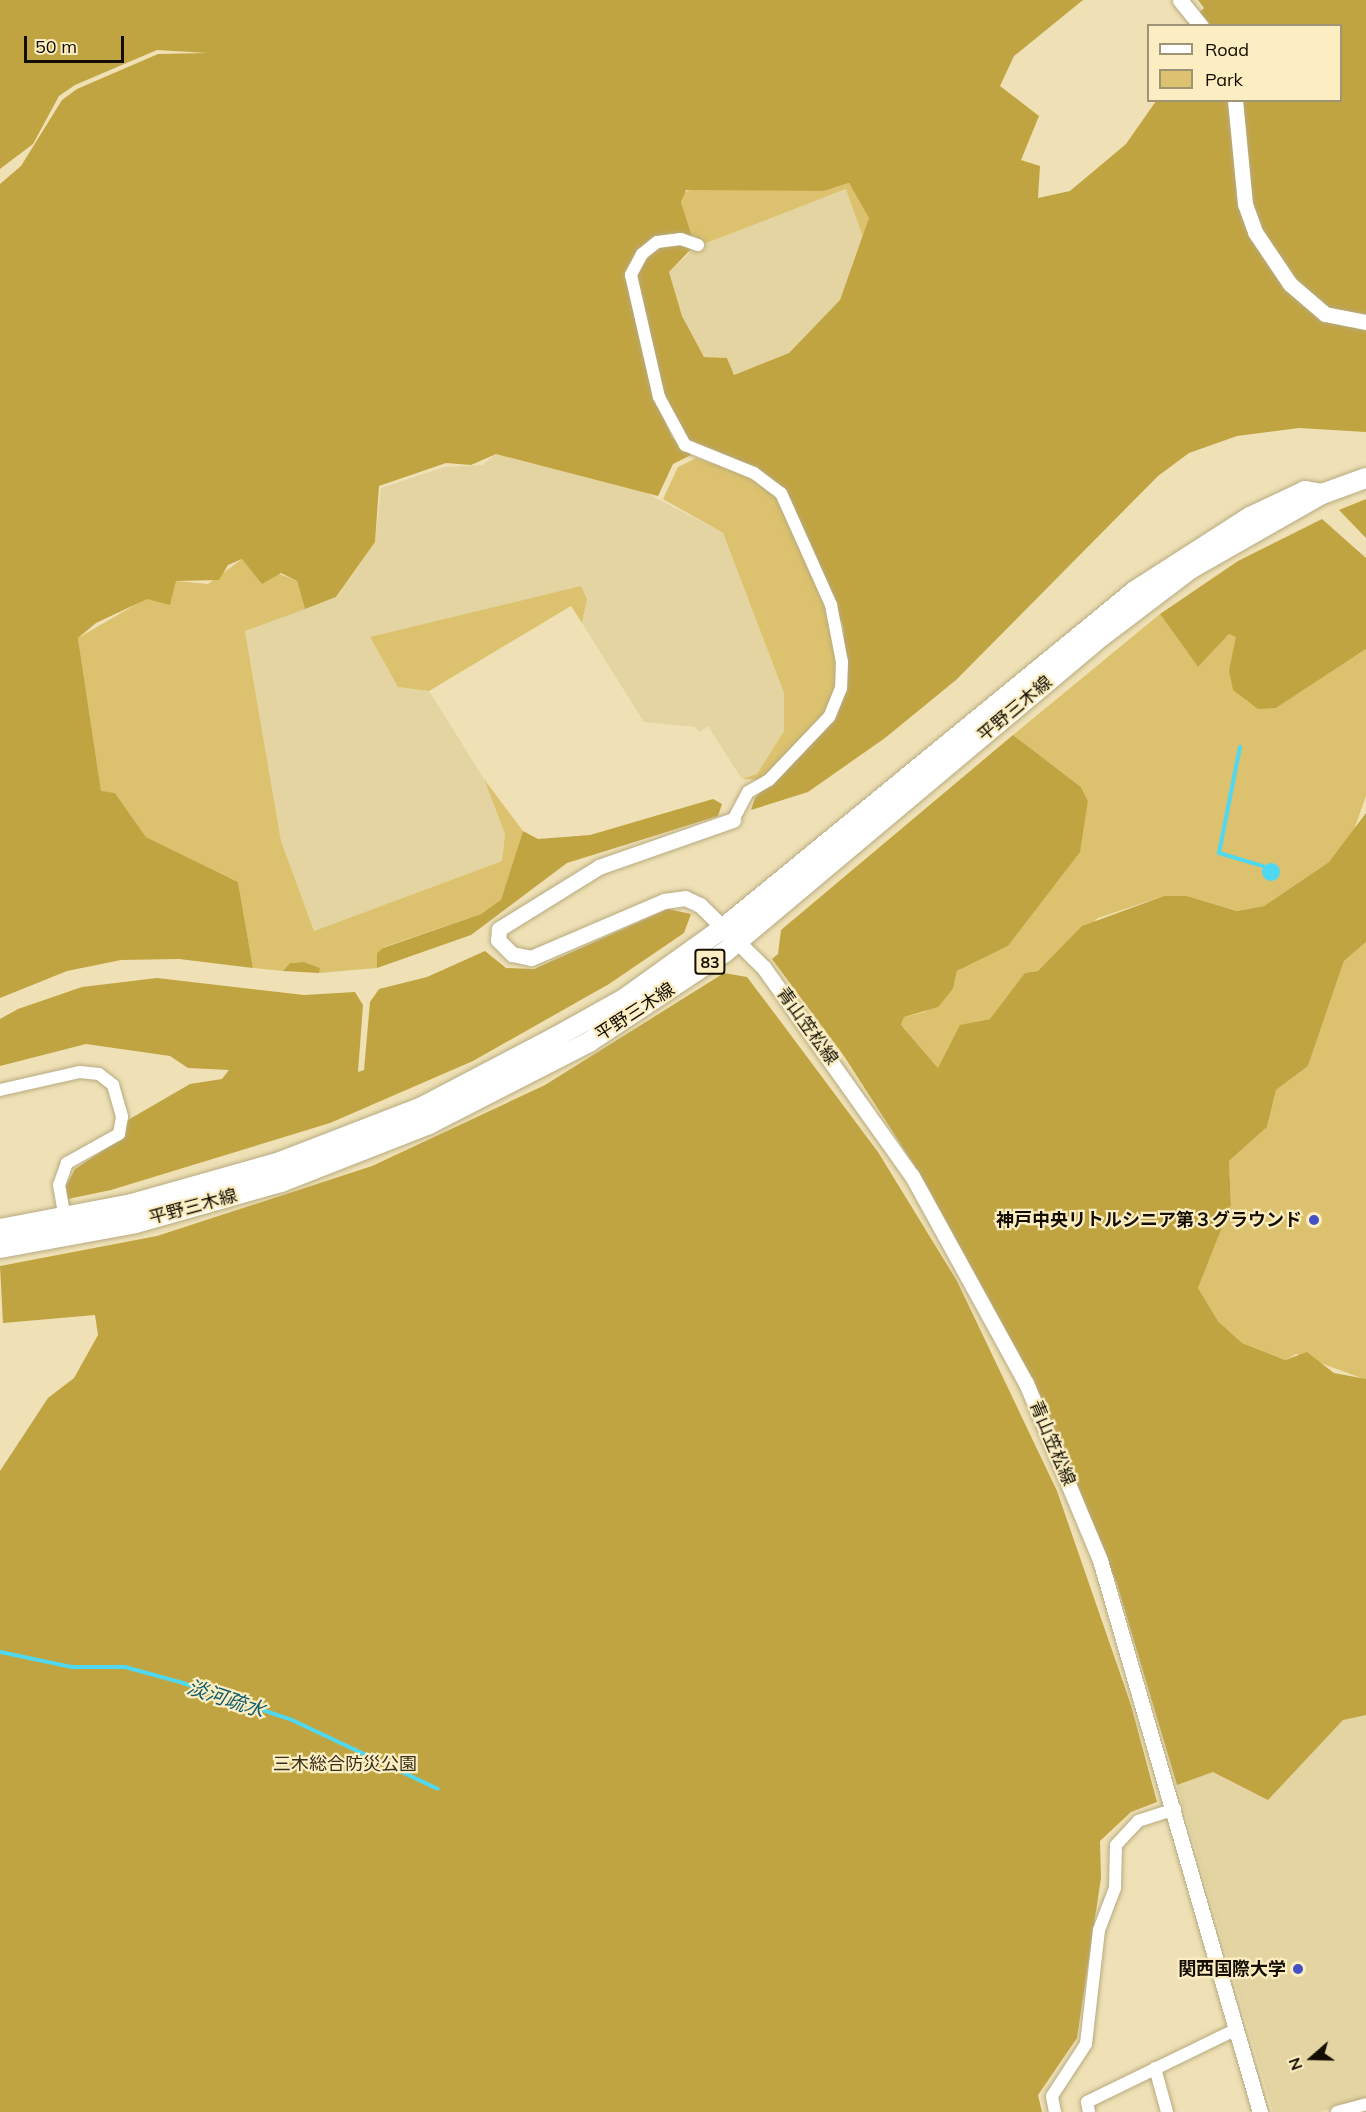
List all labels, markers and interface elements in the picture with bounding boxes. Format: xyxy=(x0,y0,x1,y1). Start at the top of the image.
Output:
scale bar xyxy=(27,24,128,62)
legend xyxy=(1147,24,1342,102)
text: 50 m xyxy=(35,35,77,58)
text: Road xyxy=(1205,38,1249,61)
text: Park xyxy=(1205,68,1243,91)
street label: 平野三木線 xyxy=(974,672,1056,746)
road number: 83 xyxy=(694,949,726,975)
street label: 平野三木線 xyxy=(591,978,679,1046)
street label: 青山笠松線 xyxy=(772,983,842,1069)
street label: 平野三木線 xyxy=(147,1185,239,1229)
place label: 神戸中央リトルシニア第３グラウンド xyxy=(996,1209,1302,1231)
marker: 神戸中央リトルシニア第３グラウンド xyxy=(1307,1213,1321,1227)
street label: 青山笠松線 xyxy=(1024,1397,1080,1489)
water label: 淡河疏水 xyxy=(184,1674,268,1722)
park label: 三木総合防災公園 xyxy=(273,1753,417,1775)
place label: 関西国際大学 xyxy=(1178,1958,1286,1980)
marker: 関西国際大学 xyxy=(1291,1962,1305,1976)
north arrow xyxy=(1282,2028,1342,2088)
text: N xyxy=(1284,2055,1307,2073)

